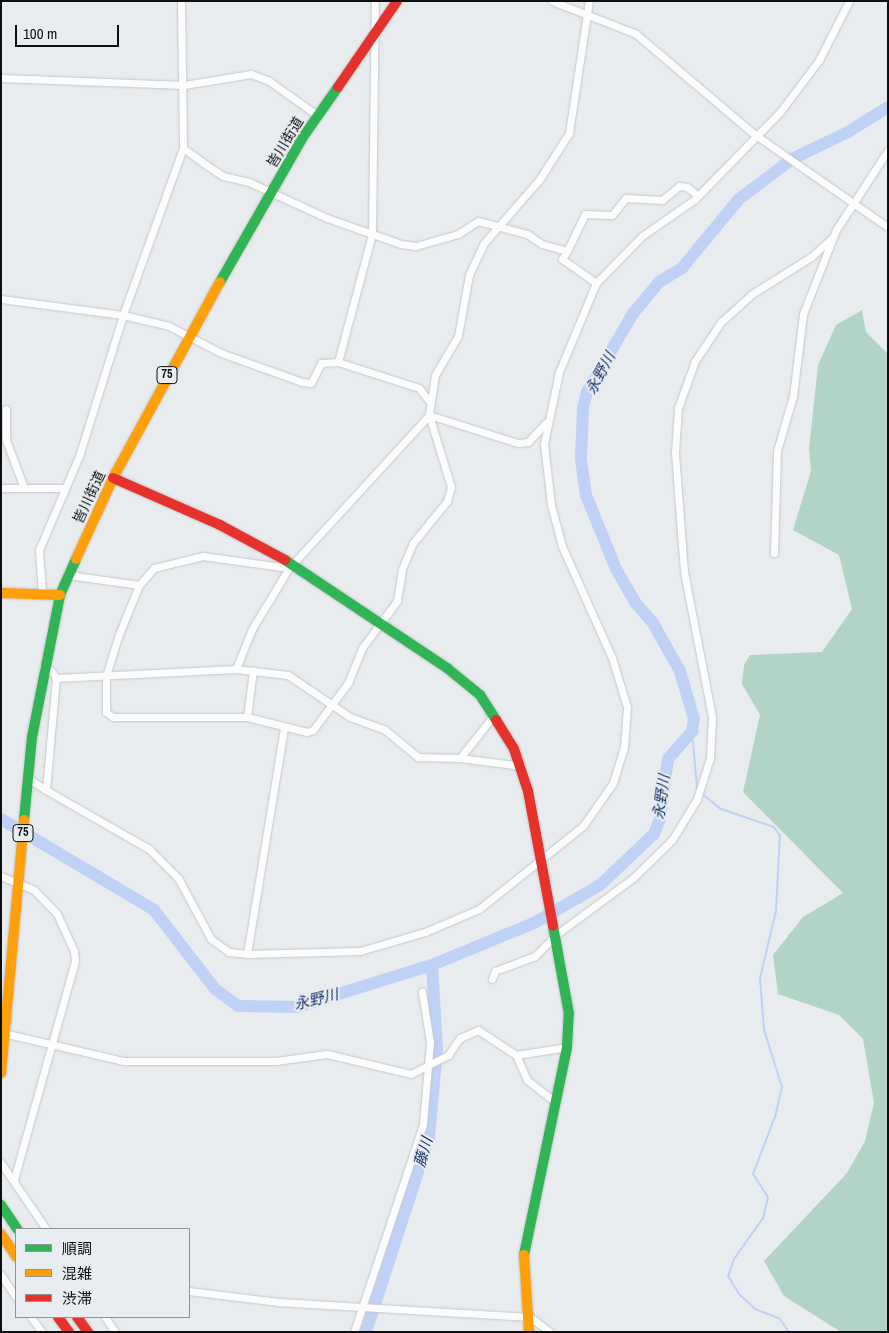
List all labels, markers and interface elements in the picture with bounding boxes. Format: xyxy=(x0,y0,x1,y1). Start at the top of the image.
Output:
scale bar xyxy=(18,15,121,47)
text: 100 m xyxy=(23,23,57,44)
street label: 皆川街道 xyxy=(263,114,307,170)
water label: 永野川 xyxy=(581,349,619,397)
road number: 75 xyxy=(156,366,178,384)
street label: 皆川街道 xyxy=(70,468,108,526)
water label: 永野川 xyxy=(649,773,673,821)
road number: 75 xyxy=(12,824,34,842)
water label: 永野川 xyxy=(292,985,340,1013)
water label: 藤川 xyxy=(410,1135,436,1169)
legend xyxy=(15,1228,190,1318)
text: 順調 xyxy=(62,1238,92,1259)
text: 混雑 xyxy=(62,1263,92,1284)
text: 渋滞 xyxy=(62,1288,92,1309)

